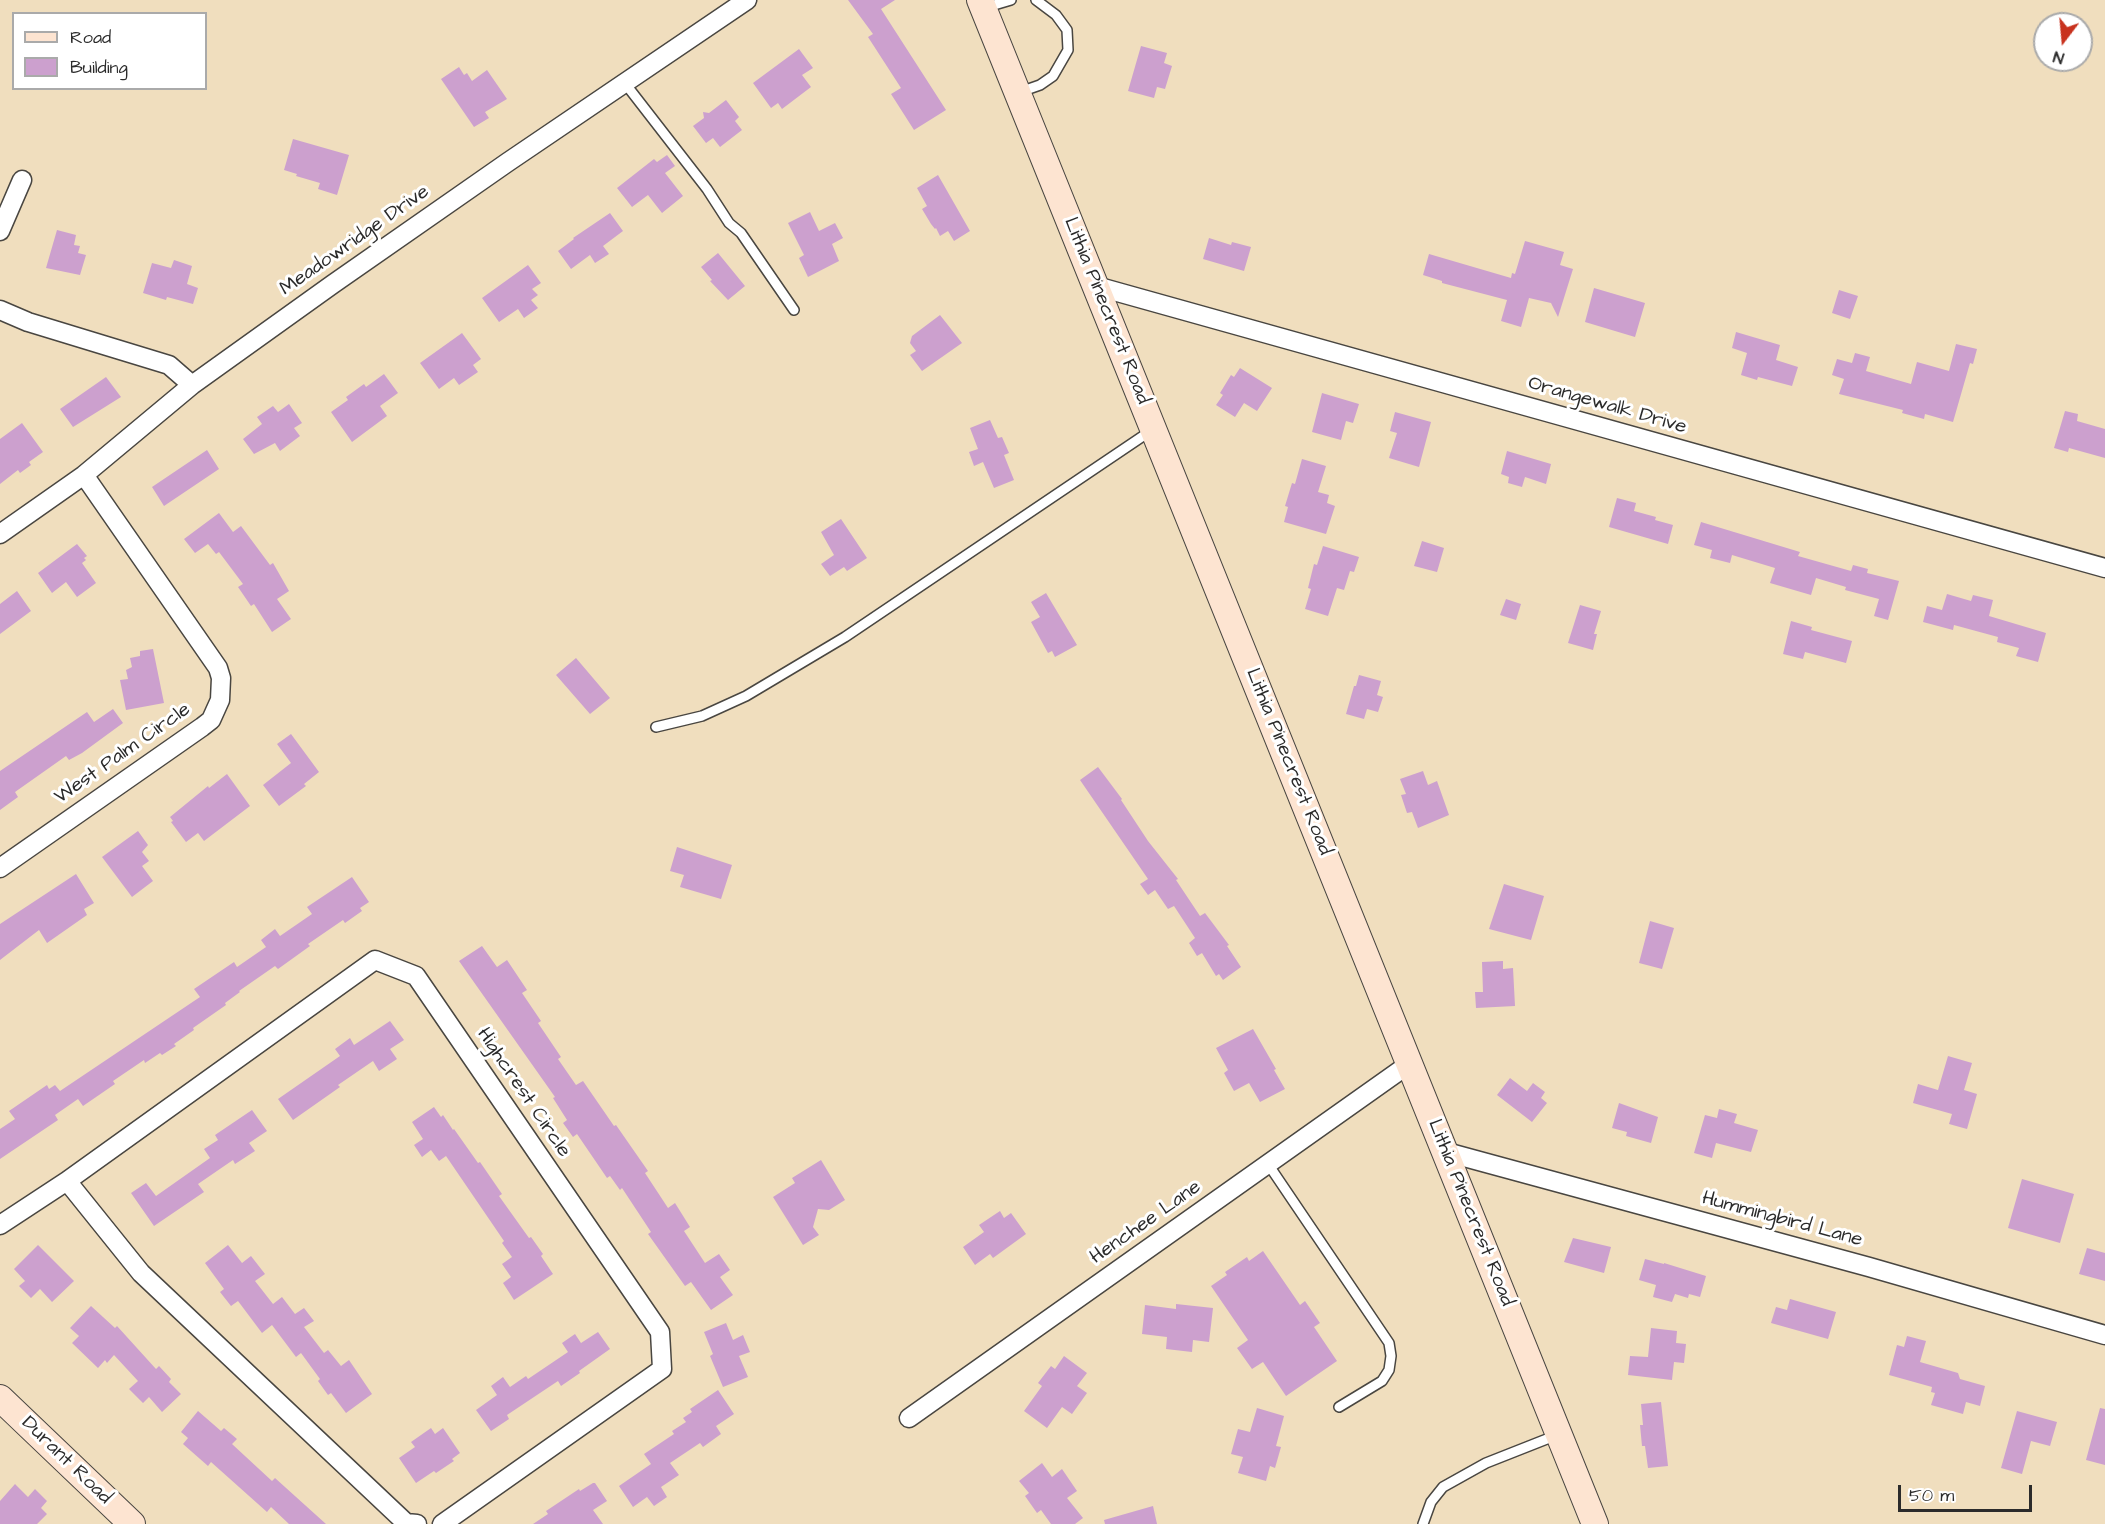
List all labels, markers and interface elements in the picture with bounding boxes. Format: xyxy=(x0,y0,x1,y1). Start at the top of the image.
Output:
legend xyxy=(12,12,207,90)
north arrow xyxy=(2033,12,2093,72)
text: Road xyxy=(70,25,111,50)
text: N xyxy=(2051,45,2066,69)
text: Building xyxy=(70,55,128,80)
street label: Meadowridge Drive xyxy=(276,180,434,302)
street label: Lithia Pinecrest Road xyxy=(1058,214,1154,408)
street label: Orangewalk Drive xyxy=(1525,372,1689,440)
street label: Lithia Pinecrest Road xyxy=(1240,665,1336,859)
street label: West Palm Circle xyxy=(50,698,196,810)
street label: Highcrest Circle xyxy=(471,1024,575,1162)
street label: Lithia Pinecrest Road xyxy=(1422,1116,1518,1310)
street label: Henchee Lane xyxy=(1086,1176,1206,1270)
street label: Hummingbird Lane xyxy=(1699,1187,1865,1253)
street label: Durant Road xyxy=(16,1412,116,1510)
scale bar xyxy=(1901,1473,2034,1511)
text: 50 m xyxy=(1909,1483,1954,1508)

